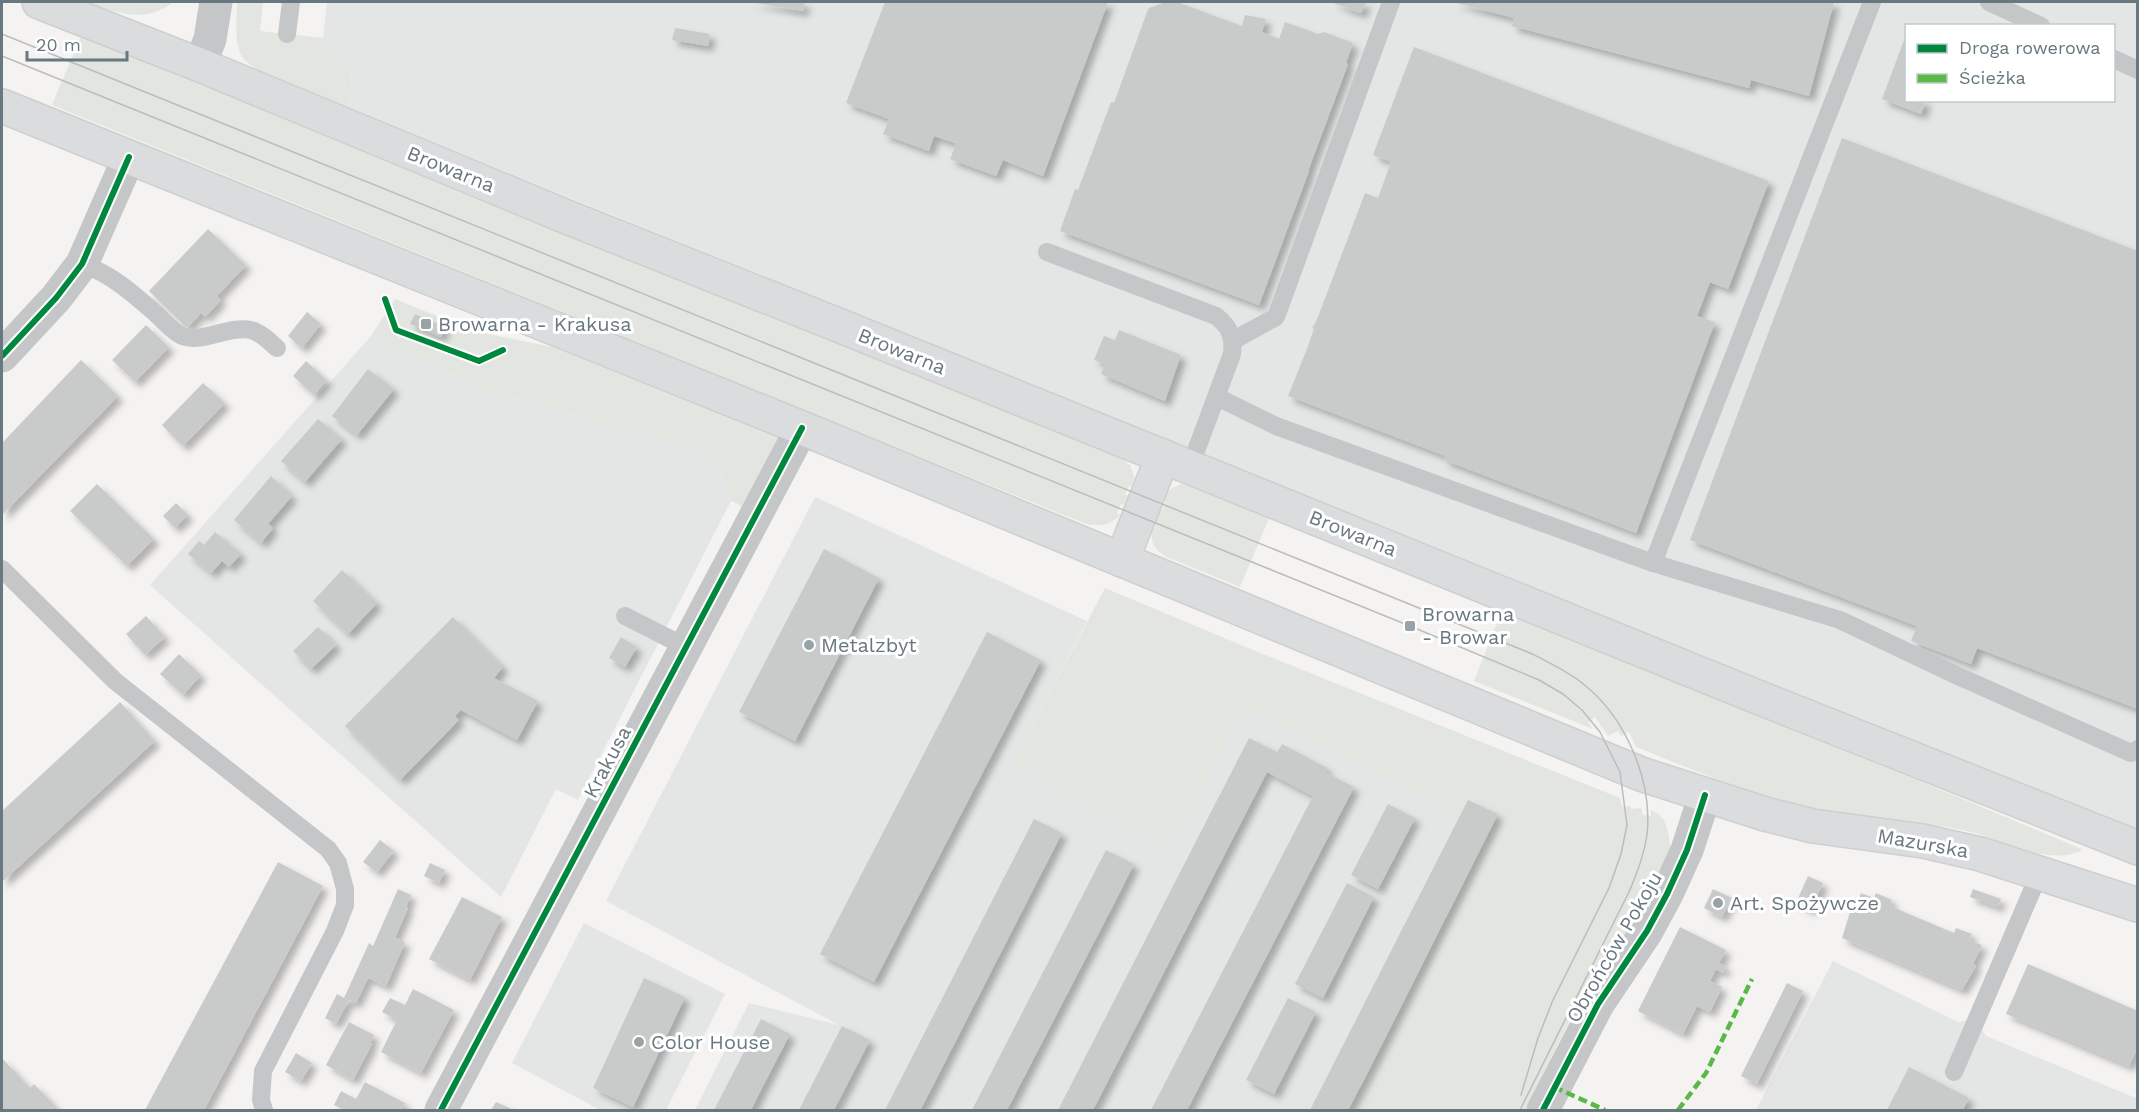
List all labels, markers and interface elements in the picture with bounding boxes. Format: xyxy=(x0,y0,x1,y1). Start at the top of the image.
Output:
scale bar xyxy=(27,24,128,62)
legend xyxy=(1905,24,2115,102)
text: 20 m xyxy=(36,34,81,55)
text: Droga rowerowa xyxy=(1959,37,2101,58)
text: Ścieżka xyxy=(1959,67,2026,88)
street label: Browarna xyxy=(404,141,498,197)
place label: Browarna - Krakusa xyxy=(438,312,632,336)
marker: Browarna - Krakusa xyxy=(419,317,433,331)
street label: Browarna xyxy=(855,323,949,379)
street label: Browarna xyxy=(1306,505,1400,561)
place label: Browarna - Browar xyxy=(1422,602,1514,649)
marker: Browarna - Browar xyxy=(1403,619,1417,633)
place label: Metalzbyt xyxy=(821,633,917,657)
marker: Metalzbyt xyxy=(802,638,816,652)
street label: Krakusa xyxy=(578,722,636,802)
street label: Mazurska xyxy=(1876,823,1970,863)
street label: Obrońców Pokoju xyxy=(1561,867,1667,1027)
place label: Art. Spożywcze xyxy=(1730,891,1879,915)
marker: Art. Spożywcze xyxy=(1711,896,1725,910)
place label: Color House xyxy=(651,1030,770,1054)
marker: Color House xyxy=(632,1035,646,1049)

